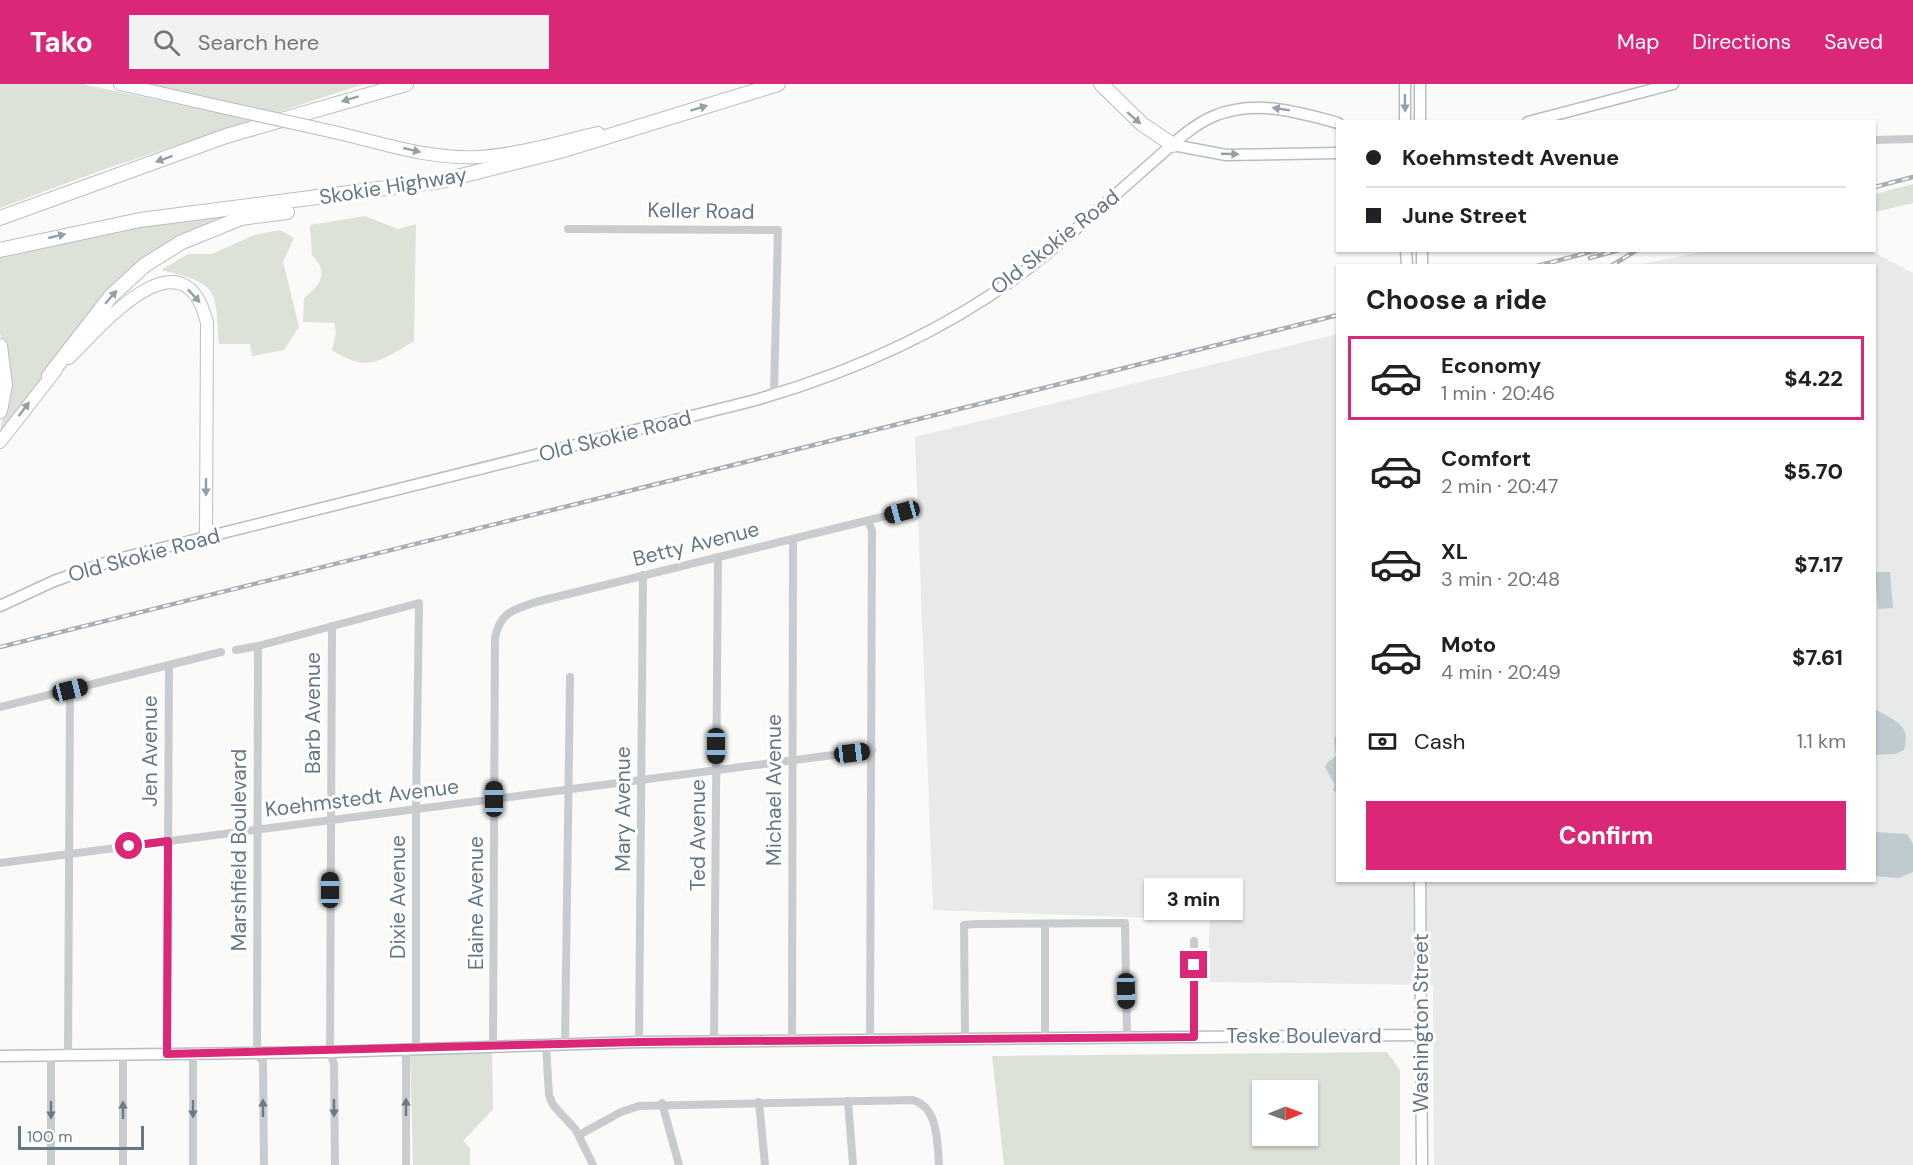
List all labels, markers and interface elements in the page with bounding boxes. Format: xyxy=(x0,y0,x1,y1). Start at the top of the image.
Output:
search box xyxy=(129,15,549,69)
text: Tako xyxy=(30,24,93,61)
icon: search xyxy=(150,26,183,59)
text: Search here xyxy=(198,28,319,57)
text: Map xyxy=(1617,28,1659,56)
text: Directions xyxy=(1692,28,1791,56)
text: Saved xyxy=(1824,28,1883,56)
one-way arrow xyxy=(1400,93,1410,112)
one-way arrow xyxy=(341,95,359,104)
one-way arrow xyxy=(690,103,708,112)
one-way arrow xyxy=(1272,104,1291,113)
one-way arrow xyxy=(1126,111,1141,124)
text: Koehmstedt Avenue xyxy=(1402,143,1619,172)
one-way arrow xyxy=(403,146,422,155)
one-way arrow xyxy=(1221,150,1240,159)
one-way arrow xyxy=(155,155,173,164)
street label: Skokie Highway xyxy=(317,160,469,211)
street label: Old Skokie Road xyxy=(985,183,1125,301)
street label: Keller Road xyxy=(647,196,755,226)
text: June Street xyxy=(1402,201,1527,230)
one-way arrow xyxy=(48,231,66,241)
text: Choose a ride xyxy=(1366,282,1547,317)
one-way arrow xyxy=(187,288,201,303)
one-way arrow xyxy=(104,290,117,305)
icon: car xyxy=(1369,351,1423,405)
text: Economy xyxy=(1441,351,1541,380)
text: $4.22 xyxy=(1784,364,1843,393)
text: 1 min · 20:46 xyxy=(1441,380,1555,406)
one-way arrow xyxy=(18,402,30,417)
street label: Old Skokie Road xyxy=(536,404,694,468)
icon: car xyxy=(1369,444,1423,498)
text: Comfort xyxy=(1441,444,1531,473)
text: $5.70 xyxy=(1784,457,1843,486)
text: 2 min · 20:47 xyxy=(1441,473,1558,499)
one-way arrow xyxy=(201,477,211,496)
car xyxy=(882,499,922,525)
street label: Betty Avenue xyxy=(630,515,762,573)
street label: Old Skokie Road xyxy=(65,521,223,589)
icon: car xyxy=(1369,537,1423,591)
text: XL xyxy=(1441,537,1468,566)
text: $7.17 xyxy=(1794,550,1843,579)
text: 3 min · 20:48 xyxy=(1441,566,1560,592)
icon: car xyxy=(1369,630,1423,684)
text: Moto xyxy=(1441,630,1496,659)
text: $7.61 xyxy=(1792,643,1843,672)
street label: Barb Avenue xyxy=(299,652,327,774)
text: 4 min · 20:49 xyxy=(1441,659,1561,685)
car xyxy=(50,677,90,703)
street label: Jen Avenue xyxy=(136,695,164,807)
street label: Michael Avenue xyxy=(760,714,788,866)
icon: cash xyxy=(1366,725,1399,758)
text: Cash xyxy=(1414,727,1465,756)
car xyxy=(707,728,725,764)
text: 1.1 km xyxy=(1797,728,1846,754)
car xyxy=(833,742,871,764)
street label: Mary Avenue xyxy=(609,746,637,872)
street label: Marshfield Boulevard xyxy=(225,749,253,951)
street label: Koehmstedt Avenue xyxy=(264,772,461,824)
street label: Ted Avenue xyxy=(684,779,712,891)
car xyxy=(485,781,503,817)
button: Confirm xyxy=(1366,801,1846,870)
route start xyxy=(115,832,142,859)
street label: Dixie Avenue xyxy=(384,835,412,959)
street label: Elaine Avenue xyxy=(462,836,490,970)
car xyxy=(321,872,339,908)
callout: 3 min xyxy=(1144,878,1244,920)
text: 3 min xyxy=(1167,886,1220,912)
street label: Washington Street xyxy=(1407,933,1435,1113)
route end xyxy=(1180,951,1207,978)
car xyxy=(1117,973,1135,1009)
street label: Teske Boulevard xyxy=(1226,1022,1382,1050)
north arrow xyxy=(1252,1080,1318,1146)
map controls xyxy=(1252,1080,1318,1146)
one-way arrow xyxy=(401,1097,411,1116)
one-way arrow xyxy=(258,1098,268,1117)
one-way arrow xyxy=(329,1099,339,1118)
one-way arrow xyxy=(118,1100,128,1119)
one-way arrow xyxy=(188,1100,198,1119)
one-way arrow xyxy=(46,1101,56,1120)
scale bar xyxy=(18,1123,144,1150)
text: 100 m xyxy=(27,1126,72,1147)

